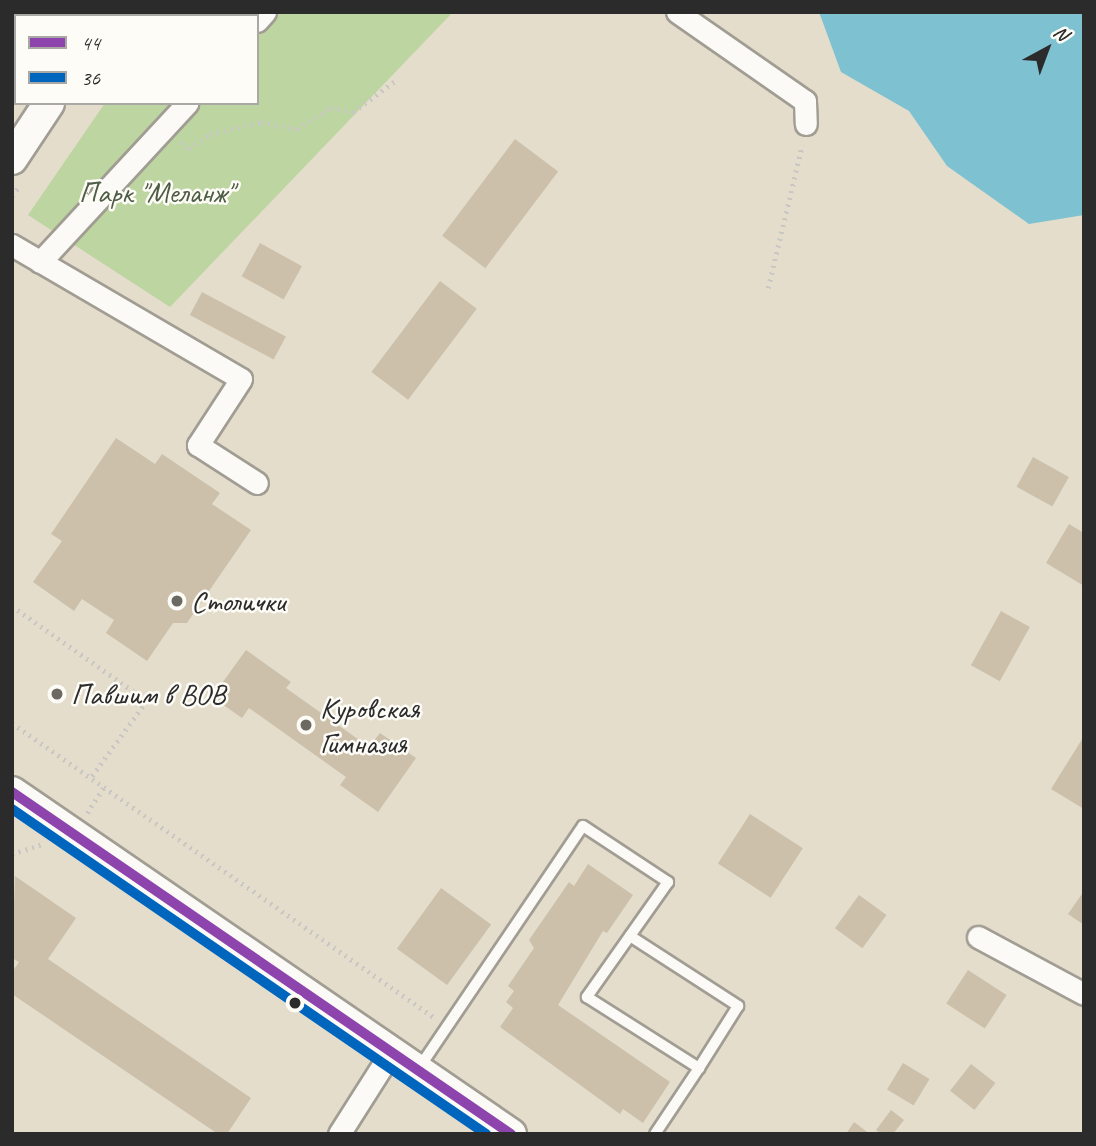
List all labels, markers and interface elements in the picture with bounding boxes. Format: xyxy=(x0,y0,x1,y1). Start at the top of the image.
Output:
legend xyxy=(14,14,259,105)
north arrow xyxy=(1012,14,1082,84)
text: N xyxy=(1048,20,1073,46)
text: 44 xyxy=(81,30,100,56)
text: 36 xyxy=(81,65,100,91)
park label: Парк "Меланж" xyxy=(79,174,233,210)
place label: Столички xyxy=(191,583,285,619)
marker: Столички xyxy=(169,593,185,609)
place label: Павшим в ВОВ xyxy=(71,676,224,712)
marker: Павшим в ВОВ xyxy=(49,686,65,702)
place label: Куровская Гимназия xyxy=(320,690,419,760)
marker: Куровская Гимназия xyxy=(298,717,314,733)
unlabelled marker xyxy=(288,996,302,1010)

